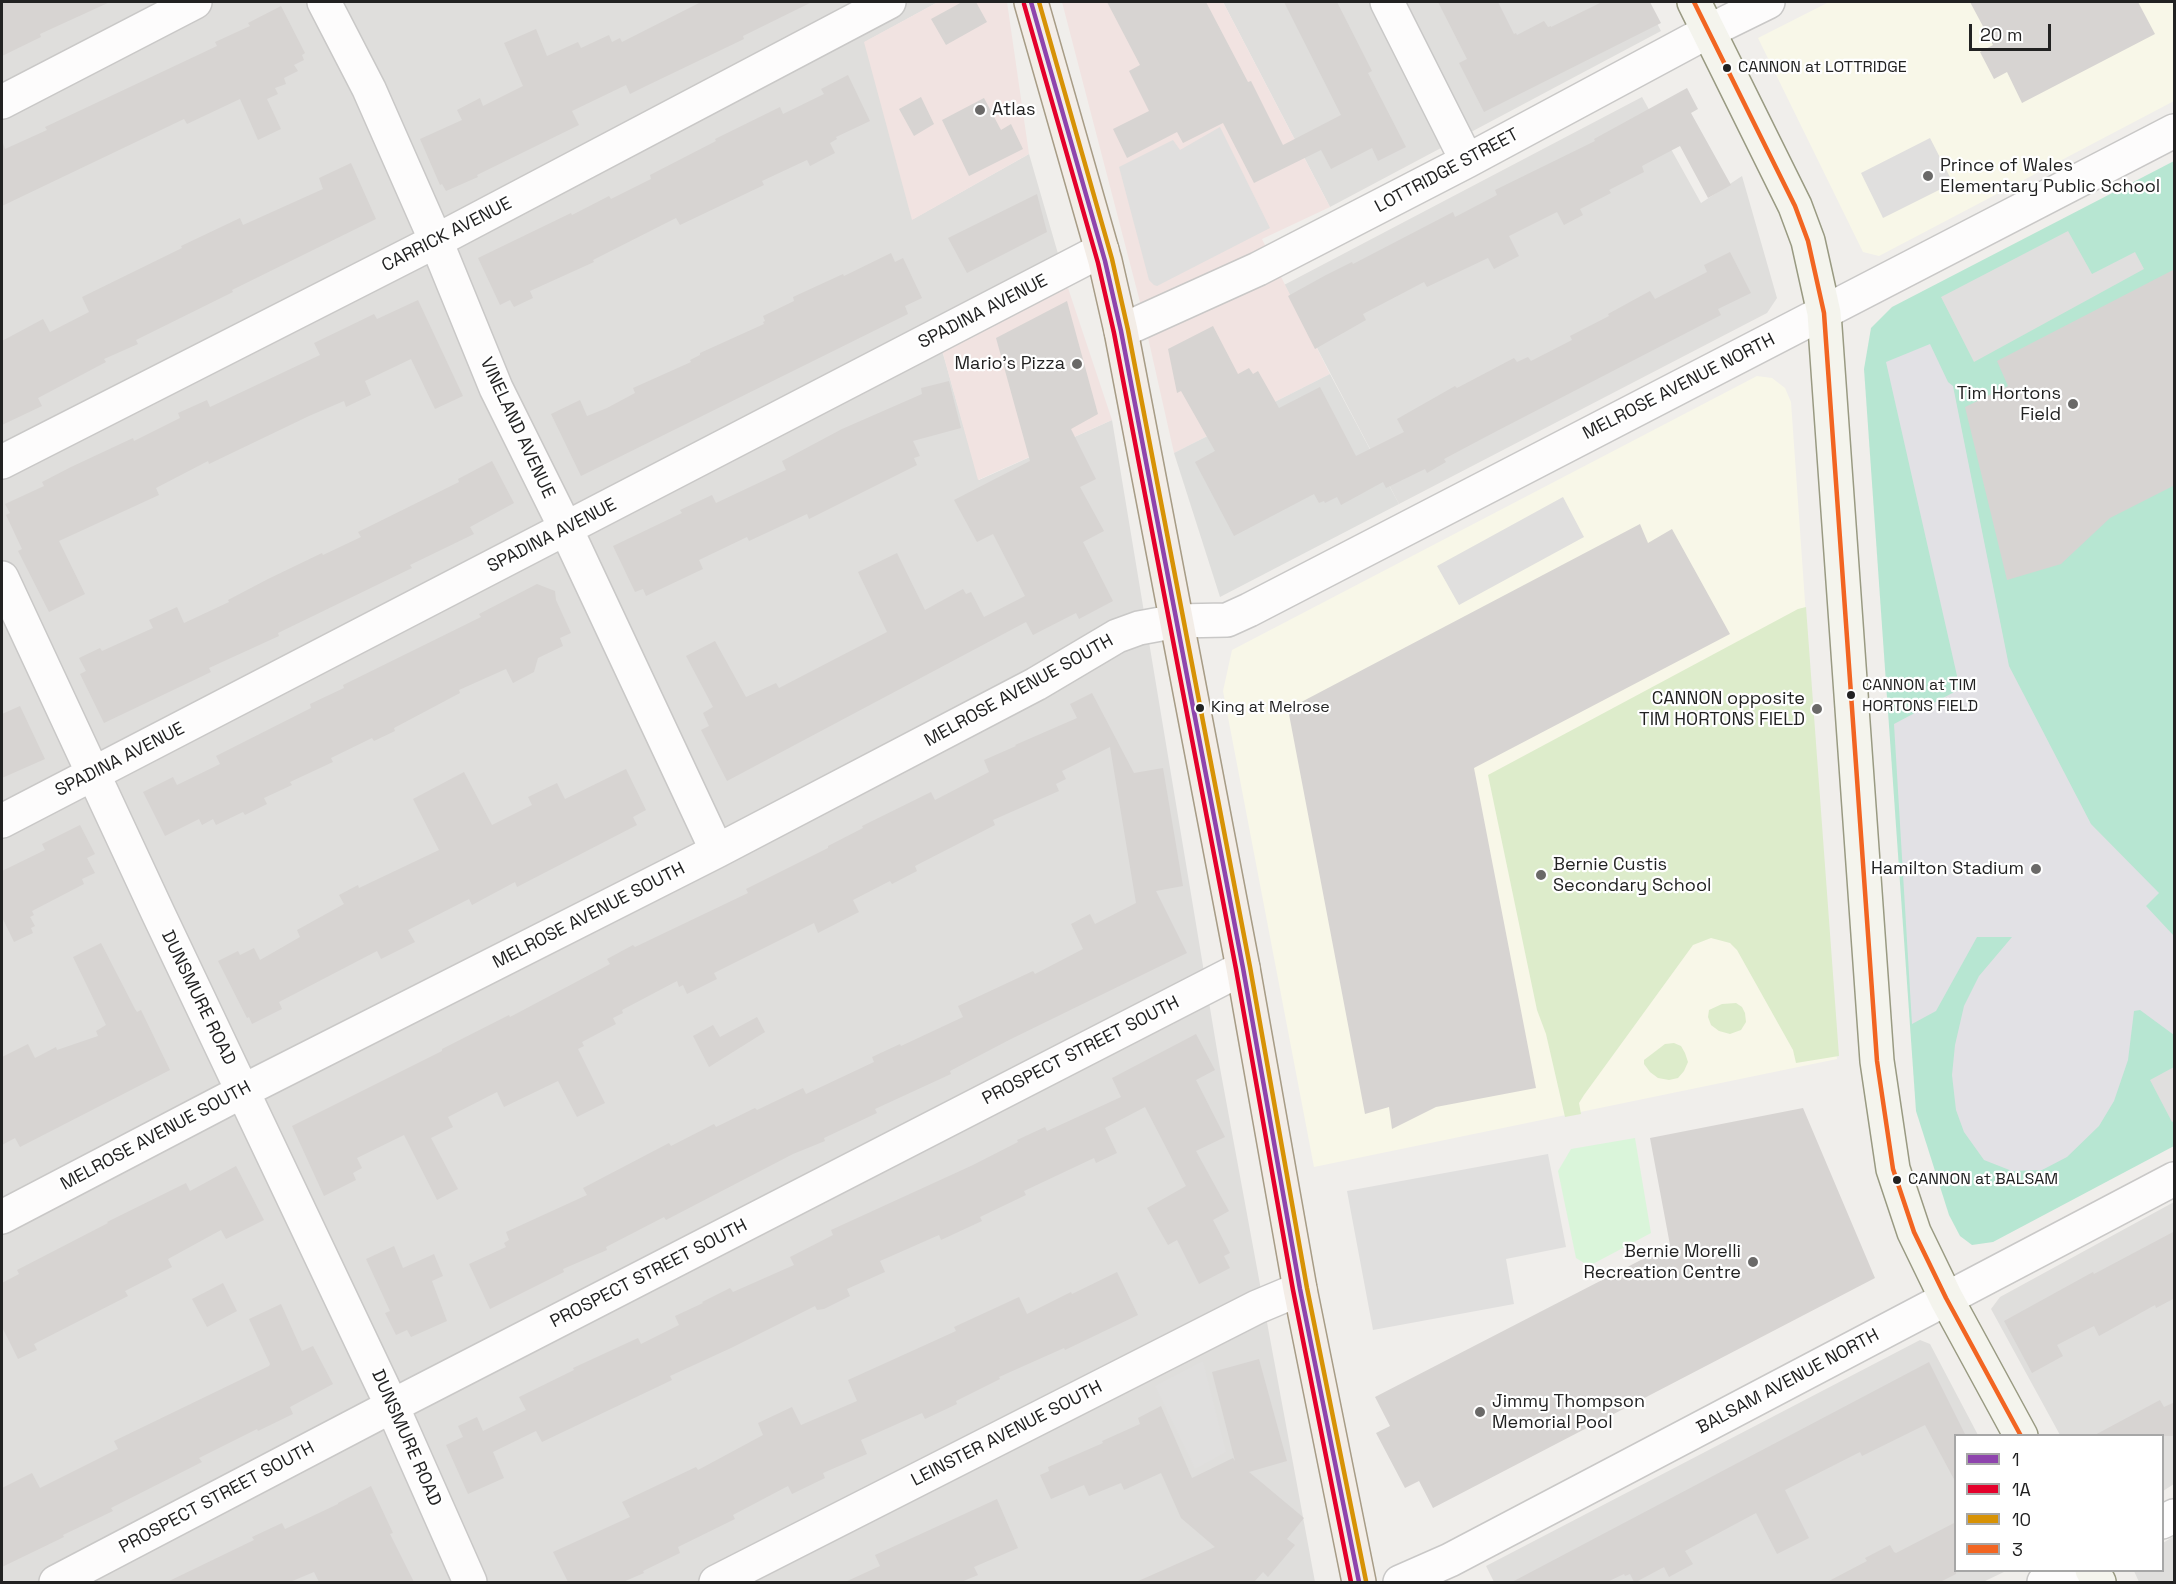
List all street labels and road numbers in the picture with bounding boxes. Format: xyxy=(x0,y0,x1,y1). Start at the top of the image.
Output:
street label: LOTTRIDGE STREET xyxy=(1371,124,1523,218)
street label: CARRICK AVENUE xyxy=(378,193,516,277)
street label: SPADINA AVENUE xyxy=(915,270,1051,354)
street label: MELROSE AVENUE NORTH xyxy=(1579,329,1779,445)
street label: VINELAND AVENUE xyxy=(475,354,559,502)
street label: SPADINA AVENUE xyxy=(484,494,620,578)
street label: MELROSE AVENUE SOUTH xyxy=(921,630,1117,752)
street label: SPADINA AVENUE xyxy=(52,718,188,802)
street label: MELROSE AVENUE SOUTH xyxy=(489,858,689,974)
street label: DUNSMURE ROAD xyxy=(156,927,240,1069)
street label: PROSPECT STREET SOUTH xyxy=(979,992,1183,1110)
street label: MELROSE AVENUE SOUTH xyxy=(57,1077,255,1195)
street label: PROSPECT STREET SOUTH xyxy=(547,1215,751,1333)
street label: BALSAM AVENUE NORTH xyxy=(1693,1325,1883,1439)
street label: DUNSMURE ROAD xyxy=(366,1366,446,1510)
street label: LEINSTER AVENUE SOUTH xyxy=(908,1376,1106,1492)
street label: PROSPECT STREET SOUTH xyxy=(116,1437,318,1559)

